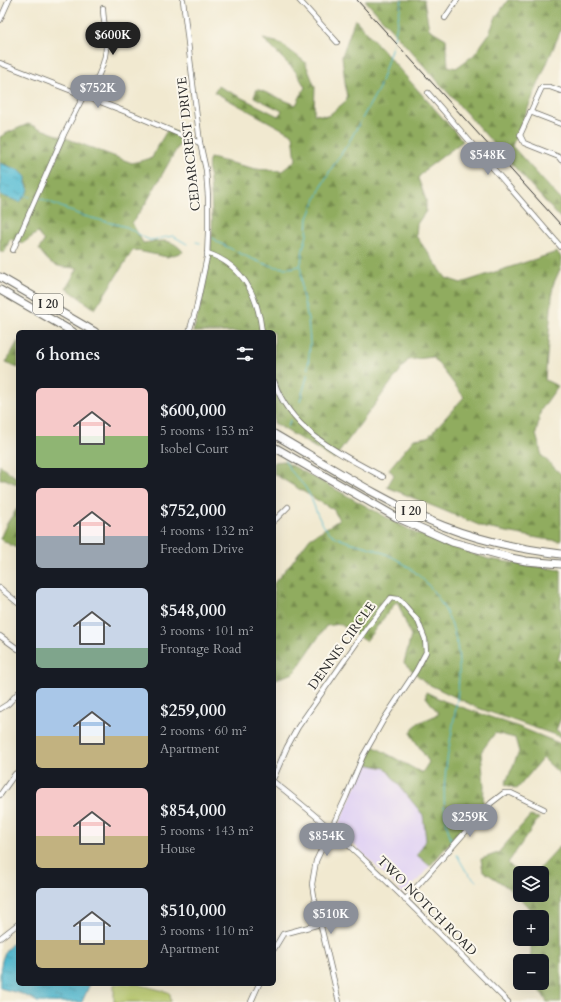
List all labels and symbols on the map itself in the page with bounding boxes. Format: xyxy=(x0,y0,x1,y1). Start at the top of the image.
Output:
pin: $600K xyxy=(85,22,141,56)
pin: $752K xyxy=(70,75,126,109)
street label: CEDARCREST DRIVE xyxy=(173,76,205,212)
pin: $548K xyxy=(460,142,516,176)
road number: I 20 xyxy=(33,294,63,314)
road number: I 20 xyxy=(396,501,426,521)
street label: DENNIS CIRCLE xyxy=(304,598,380,694)
pin: $259K xyxy=(442,804,498,838)
pin: $854K xyxy=(299,823,355,857)
street label: TWO NOTCH ROAD xyxy=(373,852,481,960)
pin: $510K xyxy=(303,901,359,935)

